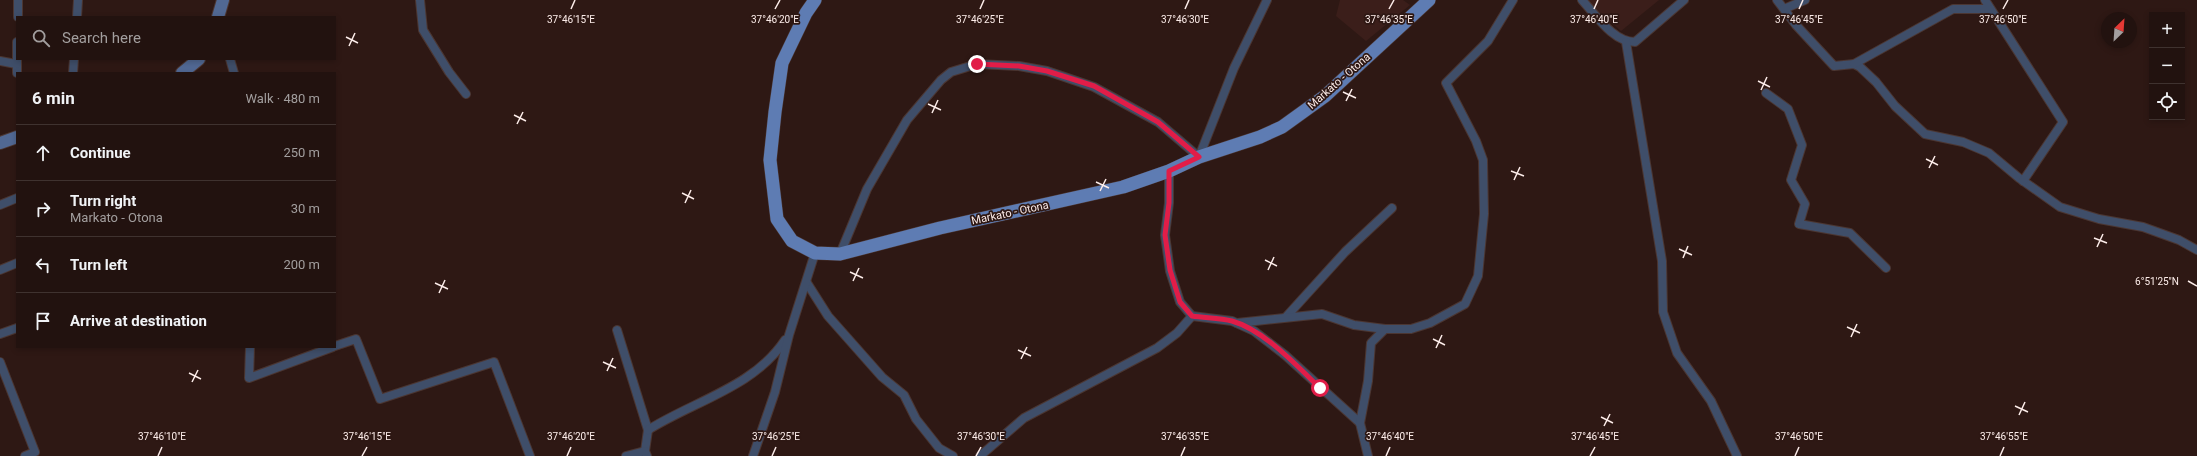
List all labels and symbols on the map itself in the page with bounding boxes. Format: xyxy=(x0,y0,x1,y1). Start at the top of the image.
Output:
north arrow xyxy=(2101,12,2137,48)
text: 37°46'15"E xyxy=(547,14,595,25)
text: 37°46'20"E xyxy=(751,14,799,25)
text: 37°46'25"E xyxy=(956,14,1004,25)
text: 37°46'30"E xyxy=(1161,14,1209,25)
text: 37°46'35"E xyxy=(1365,14,1413,25)
text: 37°46'40"E xyxy=(1570,14,1618,25)
text: 37°46'45"E xyxy=(1775,14,1823,25)
text: 37°46'50"E xyxy=(1979,14,2027,25)
street label: Markato - Otona xyxy=(1305,50,1373,112)
route end xyxy=(968,55,986,73)
street label: Markato - Otona xyxy=(970,198,1050,228)
text: 6°51'25"N xyxy=(2135,276,2179,287)
route start xyxy=(1311,379,1329,397)
text: 37°46'10"E xyxy=(138,431,186,442)
text: 37°46'15"E xyxy=(343,431,391,442)
text: 37°46'20"E xyxy=(547,431,595,442)
text: 37°46'25"E xyxy=(752,431,800,442)
text: 37°46'30"E xyxy=(957,431,1005,442)
text: 37°46'35"E xyxy=(1161,431,1209,442)
text: 37°46'40"E xyxy=(1366,431,1414,442)
text: 37°46'45"E xyxy=(1571,431,1619,442)
text: 37°46'50"E xyxy=(1775,431,1823,442)
text: 37°46'55"E xyxy=(1980,431,2028,442)

